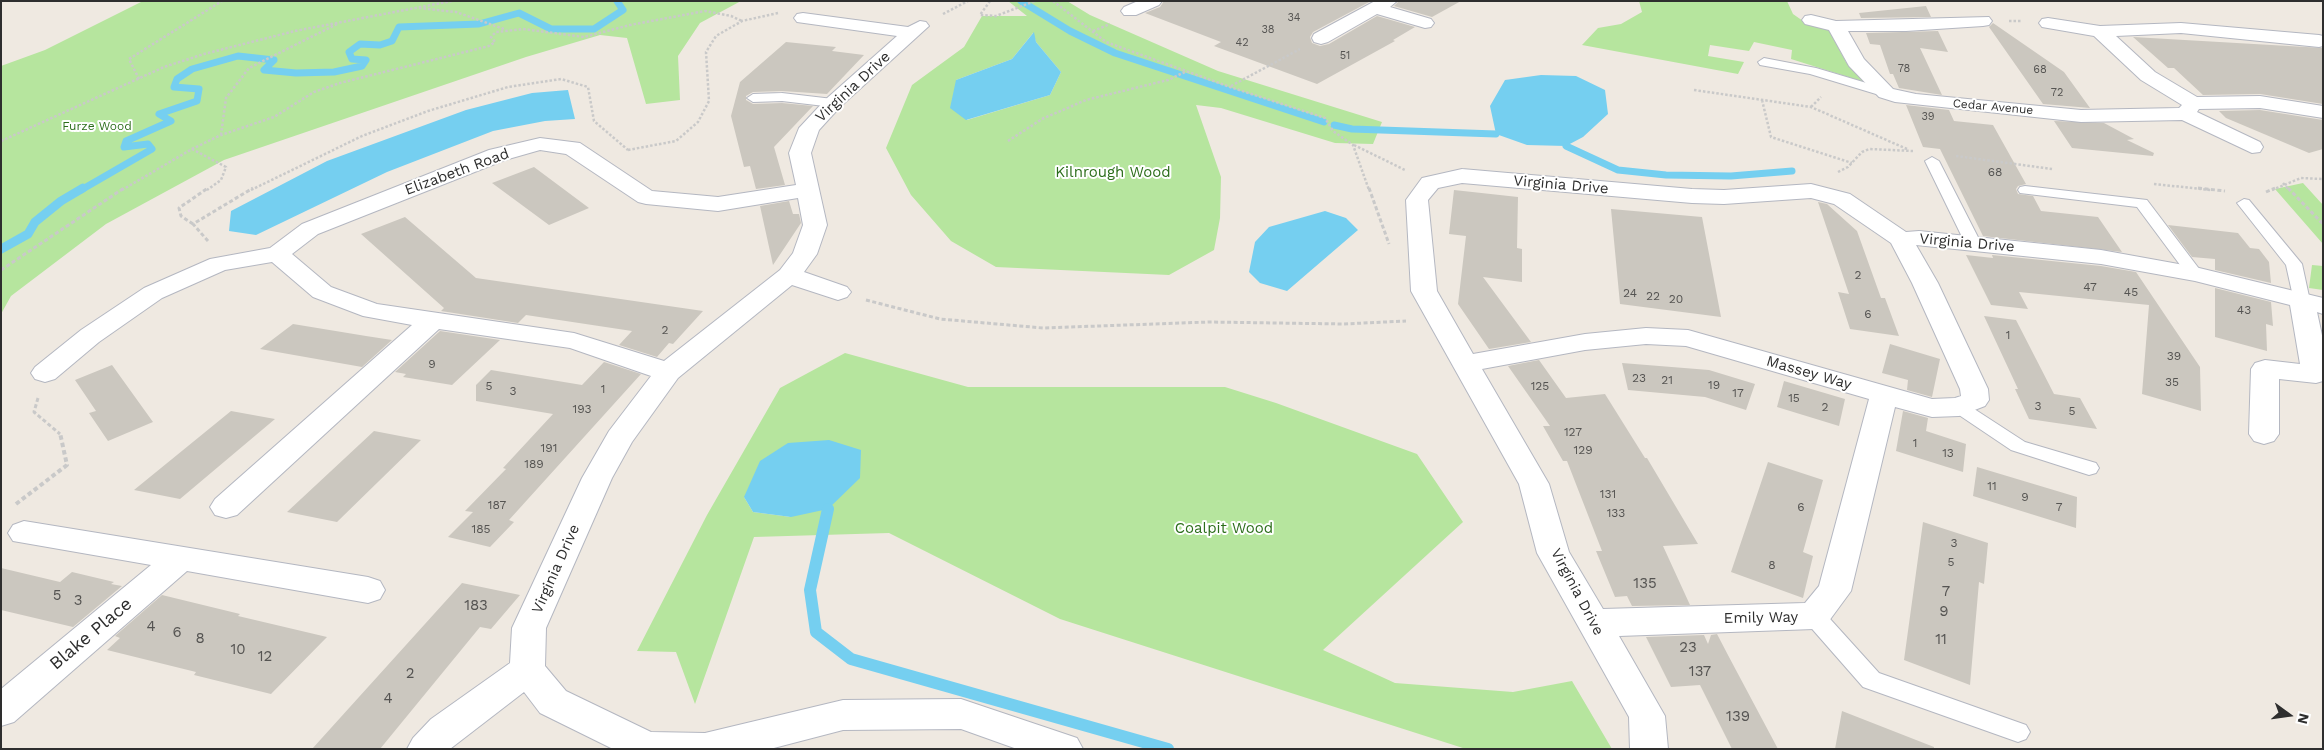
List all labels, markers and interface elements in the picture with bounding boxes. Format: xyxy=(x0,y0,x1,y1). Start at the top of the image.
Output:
house number: 34 xyxy=(1287,11,1301,25)
house number: 38 xyxy=(1261,23,1275,37)
house number: 42 xyxy=(1235,36,1249,50)
street label: Virginia Drive xyxy=(812,48,894,126)
house number: 51 xyxy=(1340,49,1350,63)
house number: 78 xyxy=(1898,62,1910,76)
house number: 68 xyxy=(2033,63,2047,77)
house number: 72 xyxy=(2051,86,2063,100)
street label: Cedar Avenue xyxy=(1952,96,2034,118)
house number: 39 xyxy=(1921,110,1935,124)
park label: Furze Wood xyxy=(62,119,132,133)
street label: Elizabeth Road xyxy=(402,145,512,199)
park label: Kilnrough Wood xyxy=(1055,164,1171,182)
house number: 68 xyxy=(1988,165,2002,179)
street label: Virginia Drive xyxy=(1513,172,1609,198)
street label: Virginia Drive xyxy=(1919,230,2015,256)
house number: 2 xyxy=(1855,268,1861,282)
house number: 47 xyxy=(2083,280,2097,294)
house number: 45 xyxy=(2124,285,2138,299)
house number: 24 xyxy=(1623,286,1637,300)
house number: 22 xyxy=(1646,289,1660,303)
house number: 20 xyxy=(1669,292,1683,306)
house number: 43 xyxy=(2237,303,2251,317)
house number: 6 xyxy=(1864,307,1872,321)
house number: 2 xyxy=(662,323,668,337)
house number: 1 xyxy=(2006,328,2010,342)
house number: 39 xyxy=(2167,349,2181,363)
street label: Massey Way xyxy=(1764,352,1854,394)
house number: 9 xyxy=(428,357,436,371)
house number: 23 xyxy=(1632,371,1646,385)
house number: 21 xyxy=(1661,373,1673,387)
house number: 35 xyxy=(2165,375,2179,389)
house number: 19 xyxy=(1708,378,1720,392)
house number: 5 xyxy=(486,379,492,393)
house number: 125 xyxy=(1531,379,1549,393)
house number: 1 xyxy=(601,382,605,396)
house number: 3 xyxy=(510,384,516,398)
house number: 17 xyxy=(1732,386,1744,400)
house number: 15 xyxy=(1788,391,1800,405)
house number: 3 xyxy=(2035,399,2041,413)
house number: 2 xyxy=(1822,400,1828,414)
house number: 193 xyxy=(573,402,591,416)
house number: 5 xyxy=(2069,404,2075,418)
house number: 127 xyxy=(1564,425,1582,439)
house number: 1 xyxy=(1913,436,1917,450)
house number: 191 xyxy=(541,441,557,455)
house number: 129 xyxy=(1573,443,1593,457)
house number: 13 xyxy=(1942,446,1954,460)
house number: 189 xyxy=(524,457,544,471)
house number: 11 xyxy=(1987,479,1997,493)
house number: 131 xyxy=(1600,487,1616,501)
house number: 9 xyxy=(2021,490,2029,504)
house number: 187 xyxy=(488,498,506,512)
house number: 6 xyxy=(1797,500,1805,514)
house number: 7 xyxy=(2056,500,2062,514)
house number: 133 xyxy=(1607,506,1625,520)
park label: Coalpit Wood xyxy=(1175,520,1273,538)
house number: 185 xyxy=(471,522,491,536)
street label: Virginia Drive xyxy=(528,522,584,616)
house number: 3 xyxy=(1951,536,1957,550)
street label: Virginia Drive xyxy=(1547,546,1607,638)
house number: 5 xyxy=(1948,555,1954,569)
house number: 8 xyxy=(1768,558,1776,572)
house number: 135 xyxy=(1633,575,1657,593)
house number: 7 xyxy=(1942,583,1950,601)
house number: 5 xyxy=(53,587,61,605)
house number: 3 xyxy=(74,592,82,610)
street label: Blake Place xyxy=(45,593,137,675)
house number: 183 xyxy=(464,597,488,615)
house number: 9 xyxy=(1939,603,1949,621)
street label: Emily Way xyxy=(1724,608,1798,628)
house number: 4 xyxy=(146,618,156,636)
house number: 6 xyxy=(172,624,182,642)
house number: 8 xyxy=(195,630,205,648)
house number: 11 xyxy=(1935,631,1947,649)
house number: 23 xyxy=(1679,639,1697,657)
house number: 10 xyxy=(230,641,246,659)
house number: 12 xyxy=(258,648,272,666)
house number: 137 xyxy=(1689,663,1711,681)
house number: 2 xyxy=(406,665,414,683)
house number: 4 xyxy=(383,690,393,708)
north arrow xyxy=(2264,690,2314,740)
house number: 139 xyxy=(1726,708,1750,726)
text: N xyxy=(2295,712,2313,726)

